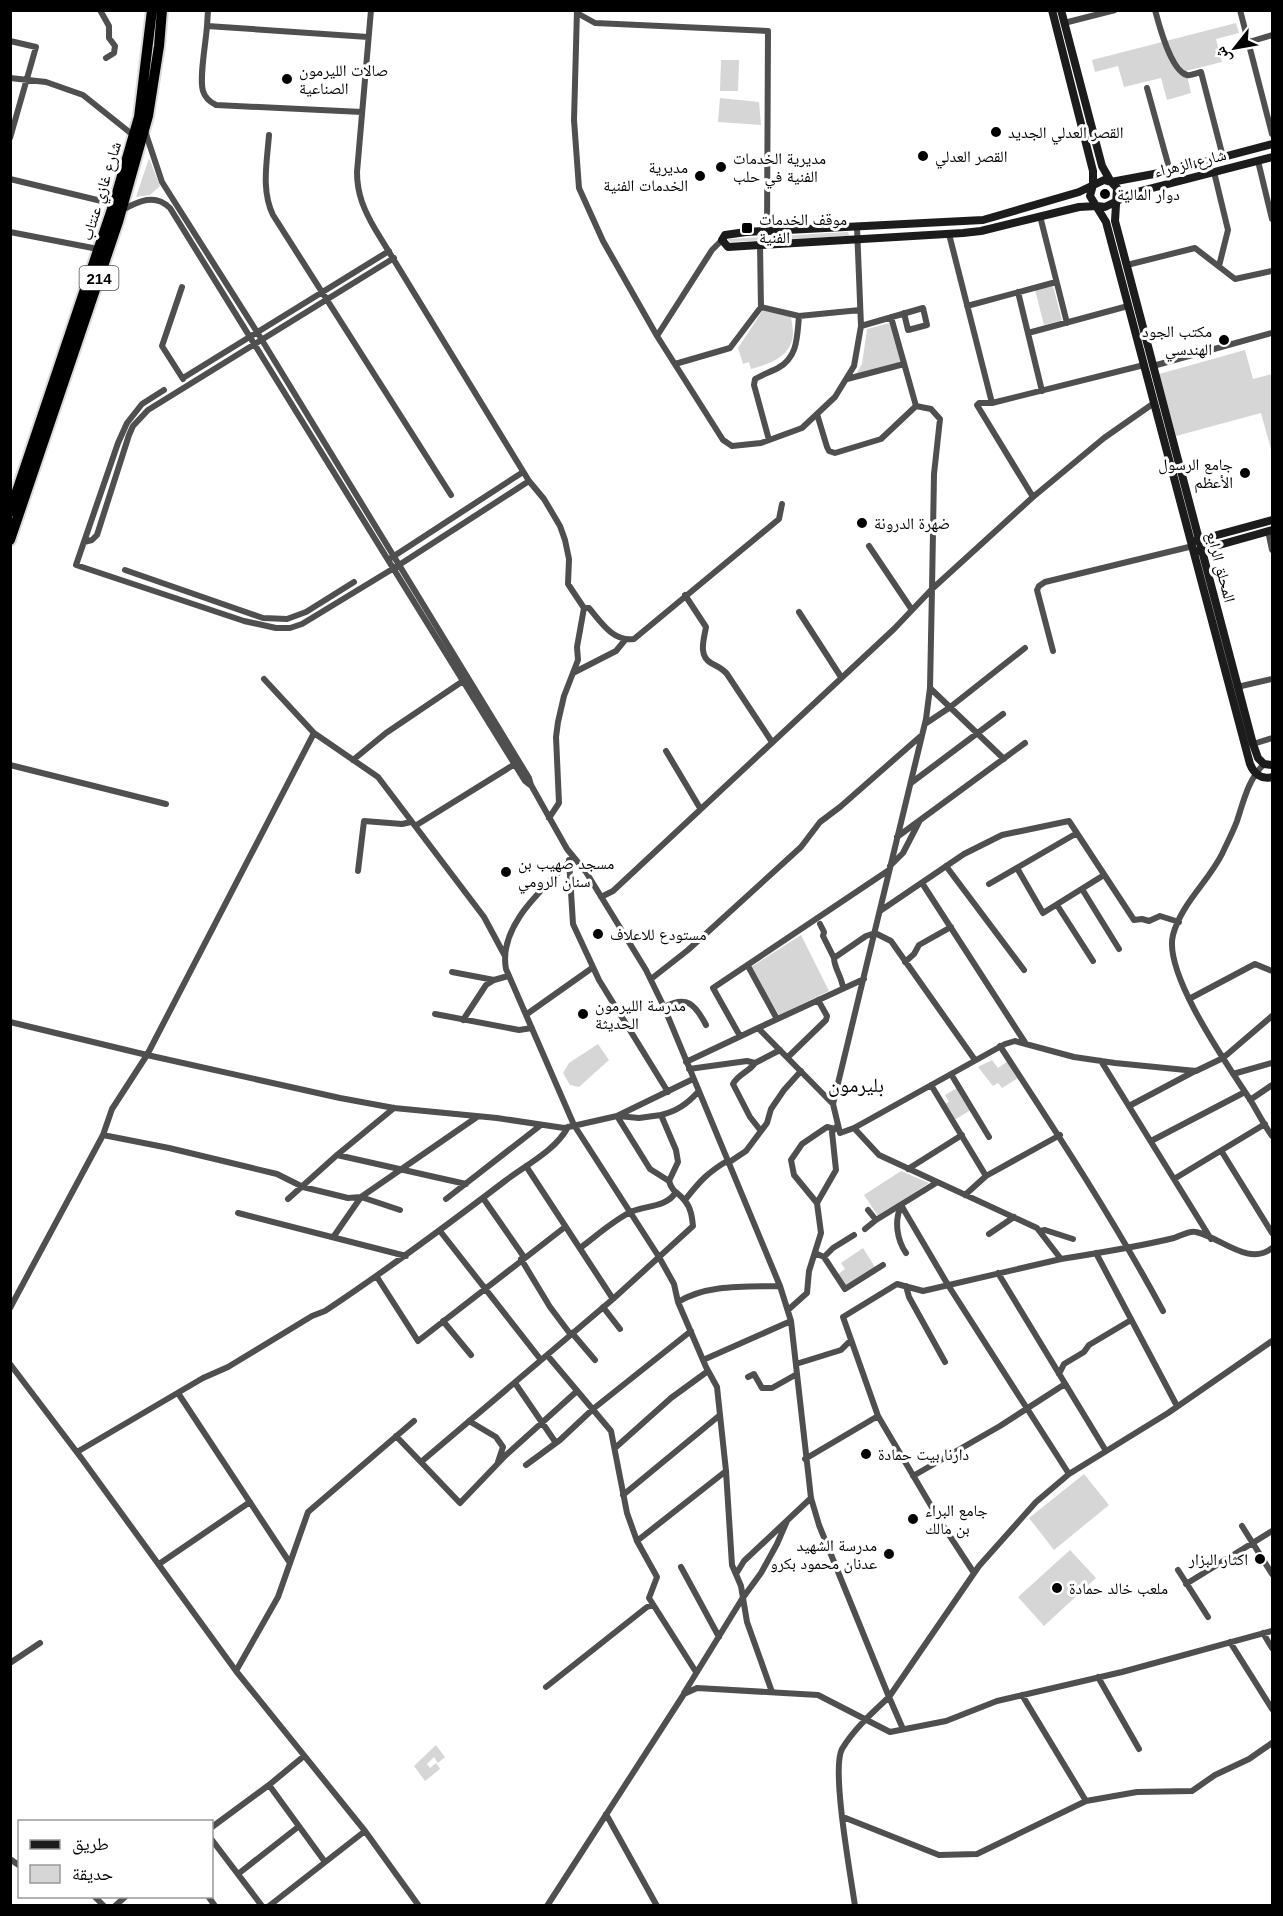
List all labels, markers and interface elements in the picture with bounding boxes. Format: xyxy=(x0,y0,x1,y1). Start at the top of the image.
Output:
north arrow xyxy=(1205,18,1265,78)
text: ش xyxy=(1211,43,1235,67)
place label: صالات الليرمون الصناعية xyxy=(299,62,388,97)
marker: صالات الليرمون الصناعية xyxy=(280,72,294,86)
place label: القصر العدلي الجديد xyxy=(1008,124,1124,145)
marker: القصر العدلي الجديد xyxy=(989,125,1003,139)
street label: شارع غازي عنتاب xyxy=(78,140,128,244)
street label: شارع الزهراء xyxy=(1152,146,1228,182)
place label: القصر العدلي xyxy=(935,148,1008,169)
marker: القصر العدلي xyxy=(916,149,930,163)
place label: مديرية الخدمات الفنية في حلب xyxy=(733,150,826,189)
place label: مديرية الخدمات الفنية xyxy=(603,159,688,194)
marker: مديرية الخدمات الفنية في حلب xyxy=(714,160,728,174)
marker: مديرية الخدمات الفنية xyxy=(693,169,707,183)
place label: دوار المالية xyxy=(1117,186,1180,204)
marker: دوار المالية xyxy=(1098,187,1112,201)
place label: موقف الخدمات الفنية xyxy=(759,211,847,246)
marker: موقف الخدمات الفنية xyxy=(740,221,754,235)
road number: 214 xyxy=(80,266,118,290)
place label: مكتب الجود الهندسي xyxy=(1142,323,1212,362)
marker: مكتب الجود الهندسي xyxy=(1217,333,1231,347)
place label: جامع الرسول الأعظم xyxy=(1158,456,1233,493)
marker: جامع الرسول الأعظم xyxy=(1238,466,1252,480)
place label: ضهرة الدرونة xyxy=(874,515,950,533)
marker: ضهرة الدرونة xyxy=(855,516,869,530)
street label: المحلق الرابع xyxy=(1201,530,1239,605)
place label: مسجد صهيب بن سنان الرومي xyxy=(518,855,614,894)
marker: مسجد صهيب بن سنان الرومي xyxy=(499,865,513,879)
place label: مستودع للاعلاف xyxy=(610,926,706,945)
marker: مستودع للاعلاف xyxy=(591,927,605,941)
place label: مدرسة الليرمون الحديثة xyxy=(595,997,686,1032)
marker: مدرسة الليرمون الحديثة xyxy=(576,1007,590,1021)
district label: بليرمون xyxy=(828,1074,884,1097)
place label: دارنا بيت حمادة xyxy=(878,1446,969,1464)
marker: دارنا بيت حمادة xyxy=(859,1447,873,1461)
place label: جامع البراء بن مالك xyxy=(925,1502,988,1539)
marker: جامع البراء بن مالك xyxy=(906,1512,920,1526)
place label: مدرسة الشهيد عدنان محمود بكرو xyxy=(770,1537,877,1574)
marker: مدرسة الشهيد عدنان محمود بكرو xyxy=(882,1547,896,1561)
place label: اكثار البزار xyxy=(1188,1551,1248,1569)
marker: اكثار البزار xyxy=(1253,1552,1267,1566)
place label: ملعب خالد حمادة xyxy=(1069,1580,1168,1597)
marker: ملعب خالد حمادة xyxy=(1050,1581,1064,1595)
legend xyxy=(18,1820,213,1898)
text: طريق xyxy=(72,1834,109,1855)
text: حديقة xyxy=(72,1864,113,1884)

